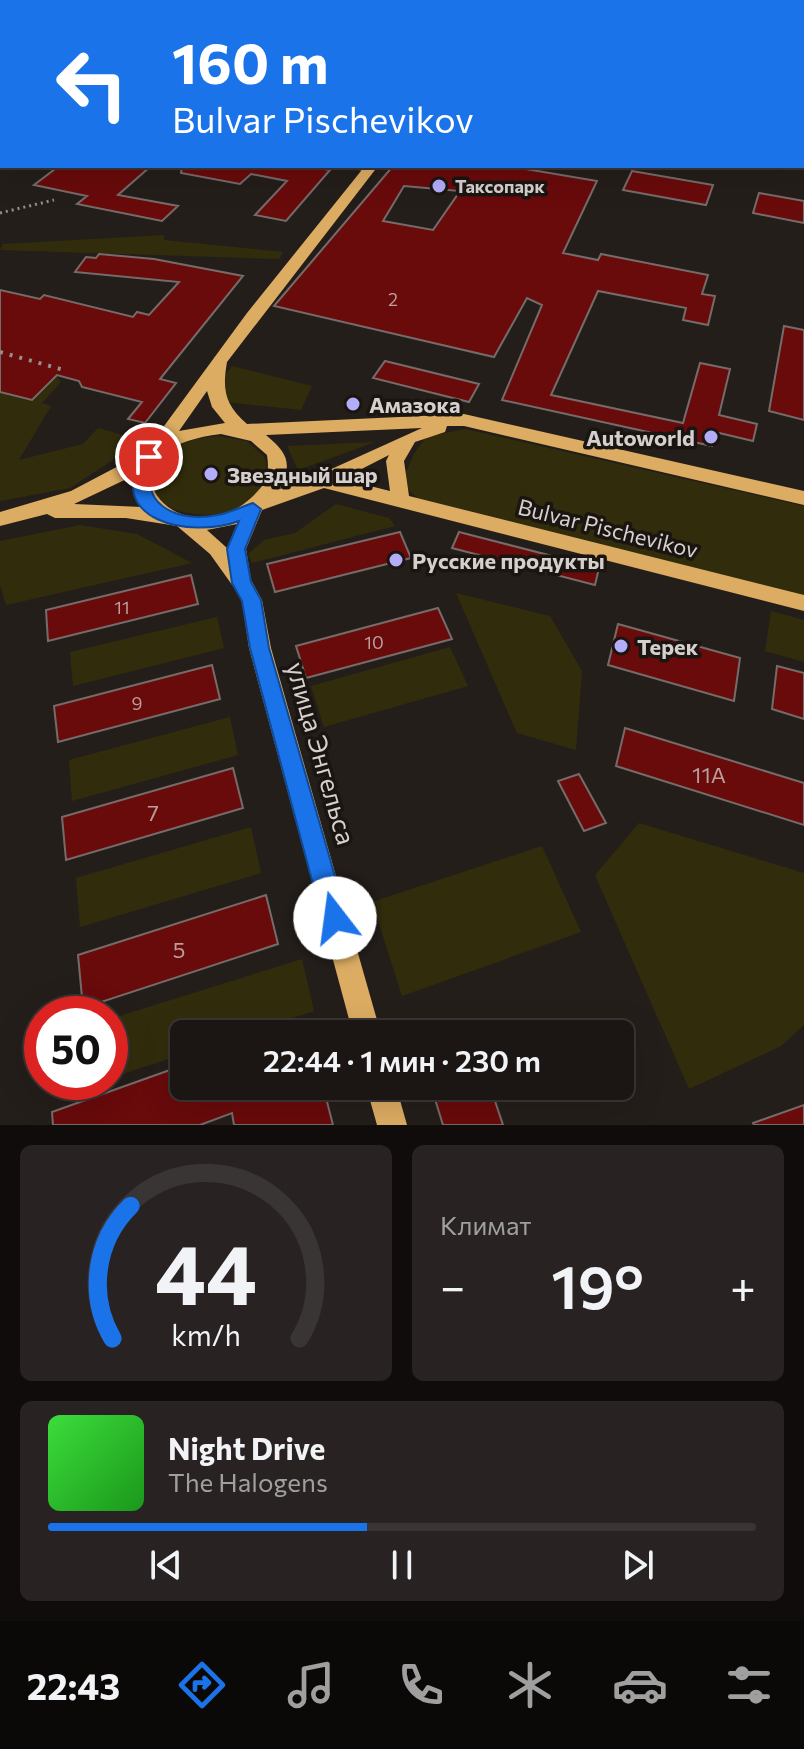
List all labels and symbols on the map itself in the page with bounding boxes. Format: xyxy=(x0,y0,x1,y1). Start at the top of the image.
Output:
place label: Таксопарк xyxy=(455,175,545,197)
marker: Таксопарк xyxy=(430,177,448,195)
house number: 2 xyxy=(388,288,398,310)
place label: Амазока xyxy=(369,391,461,418)
marker: Амазока xyxy=(344,395,362,413)
pin xyxy=(115,423,183,491)
place label: Autoworld xyxy=(586,424,695,451)
marker: Autoworld xyxy=(702,428,720,446)
place label: Звездный шар xyxy=(227,461,378,488)
marker: Звездный шар xyxy=(202,465,220,483)
street label: Bulvar Pischevikov xyxy=(515,493,701,563)
place label: Русские продукты xyxy=(412,547,605,574)
marker: Русские продукты xyxy=(387,551,405,569)
house number: 11 xyxy=(114,596,130,618)
house number: 10 xyxy=(364,631,384,653)
place label: Терек xyxy=(637,633,699,660)
marker: Терек xyxy=(612,637,630,655)
street label: улица Энгельса xyxy=(281,658,363,848)
house number: 9 xyxy=(132,692,142,714)
house number: 11А xyxy=(692,761,726,788)
house number: 7 xyxy=(147,799,159,826)
position arrow xyxy=(293,876,377,960)
house number: 5 xyxy=(173,936,185,963)
speed limit sign: 50 xyxy=(24,996,128,1100)

